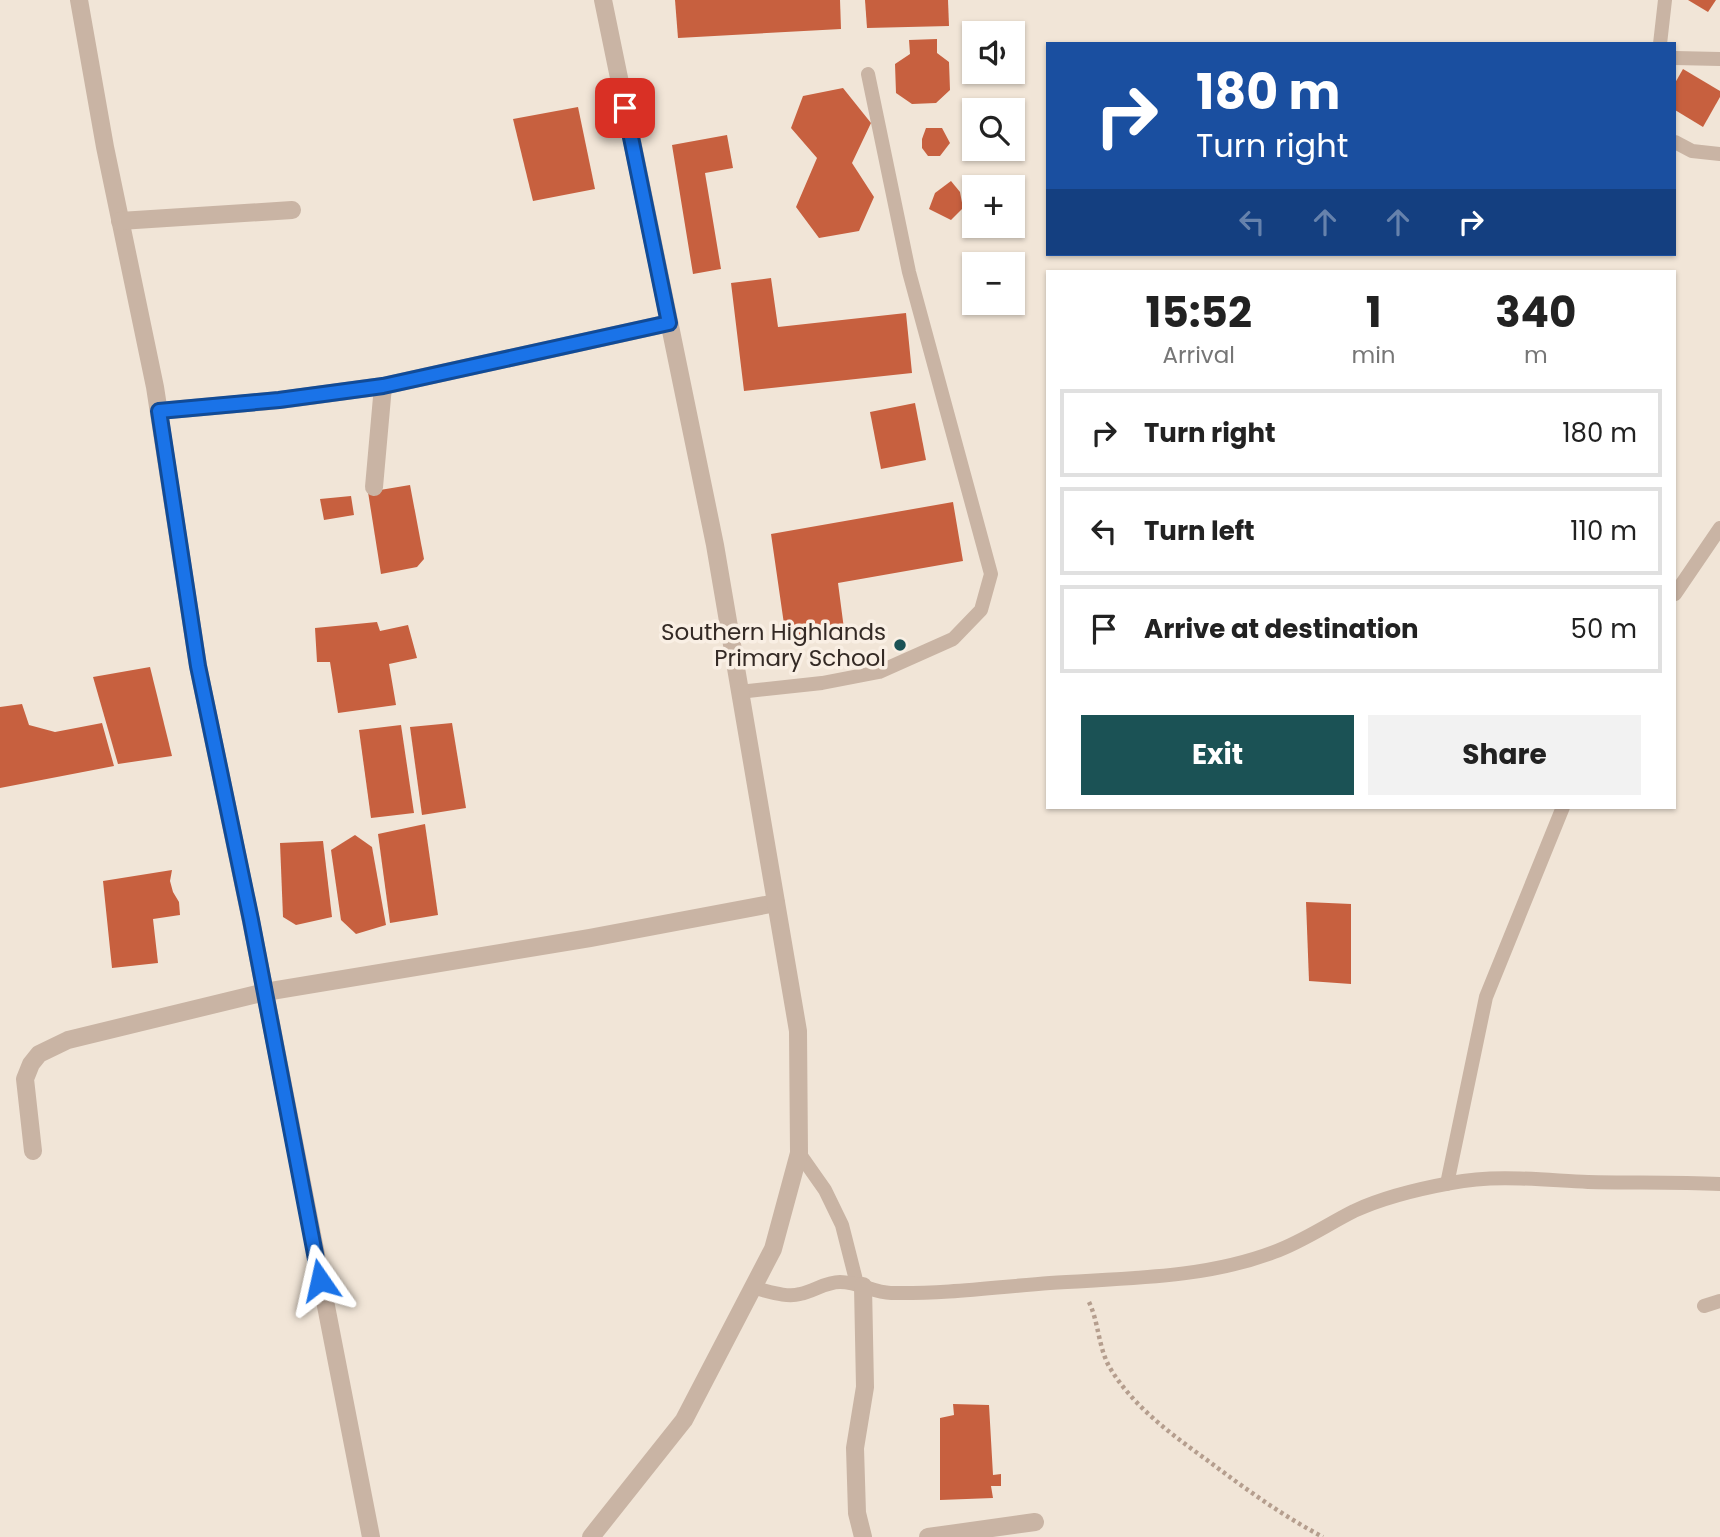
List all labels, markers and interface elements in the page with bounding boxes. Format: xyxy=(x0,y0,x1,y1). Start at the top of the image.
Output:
map controls xyxy=(962,21,1025,315)
button: sound xyxy=(962,21,1025,84)
text: 180 m xyxy=(1196,58,1340,126)
icon: right xyxy=(1081,70,1172,161)
pin xyxy=(595,78,655,138)
icon: arrive xyxy=(606,89,644,127)
button: search xyxy=(962,98,1025,161)
text: Turn right xyxy=(1196,123,1348,168)
button: + xyxy=(962,175,1025,238)
icon: left xyxy=(1233,203,1271,241)
icon: ahead xyxy=(1306,203,1344,241)
icon: ahead xyxy=(1379,203,1417,241)
icon: right xyxy=(1452,203,1490,241)
button: − xyxy=(962,252,1025,315)
text: 15:52 xyxy=(1146,283,1252,342)
text: 1 xyxy=(1366,283,1381,342)
text: 340 xyxy=(1495,283,1576,342)
text: Arrival xyxy=(1163,339,1235,371)
text: min xyxy=(1352,339,1396,371)
text: m xyxy=(1524,339,1548,371)
icon: right xyxy=(1085,414,1123,452)
text: Turn right xyxy=(1144,415,1276,451)
text: 180 m xyxy=(1562,415,1637,451)
icon: left xyxy=(1085,512,1123,550)
text: Turn left xyxy=(1144,513,1255,549)
text: 110 m xyxy=(1570,513,1637,549)
icon: arrive xyxy=(1085,610,1123,648)
text: Arrive at destination xyxy=(1144,611,1419,647)
text: 50 m xyxy=(1571,611,1637,647)
place label: Southern Highlands Primary School xyxy=(661,616,886,674)
marker: Southern Highlands Primary School xyxy=(892,637,908,653)
button: Exit xyxy=(1081,715,1354,795)
button: Share xyxy=(1368,715,1641,795)
position arrow xyxy=(283,1243,357,1317)

